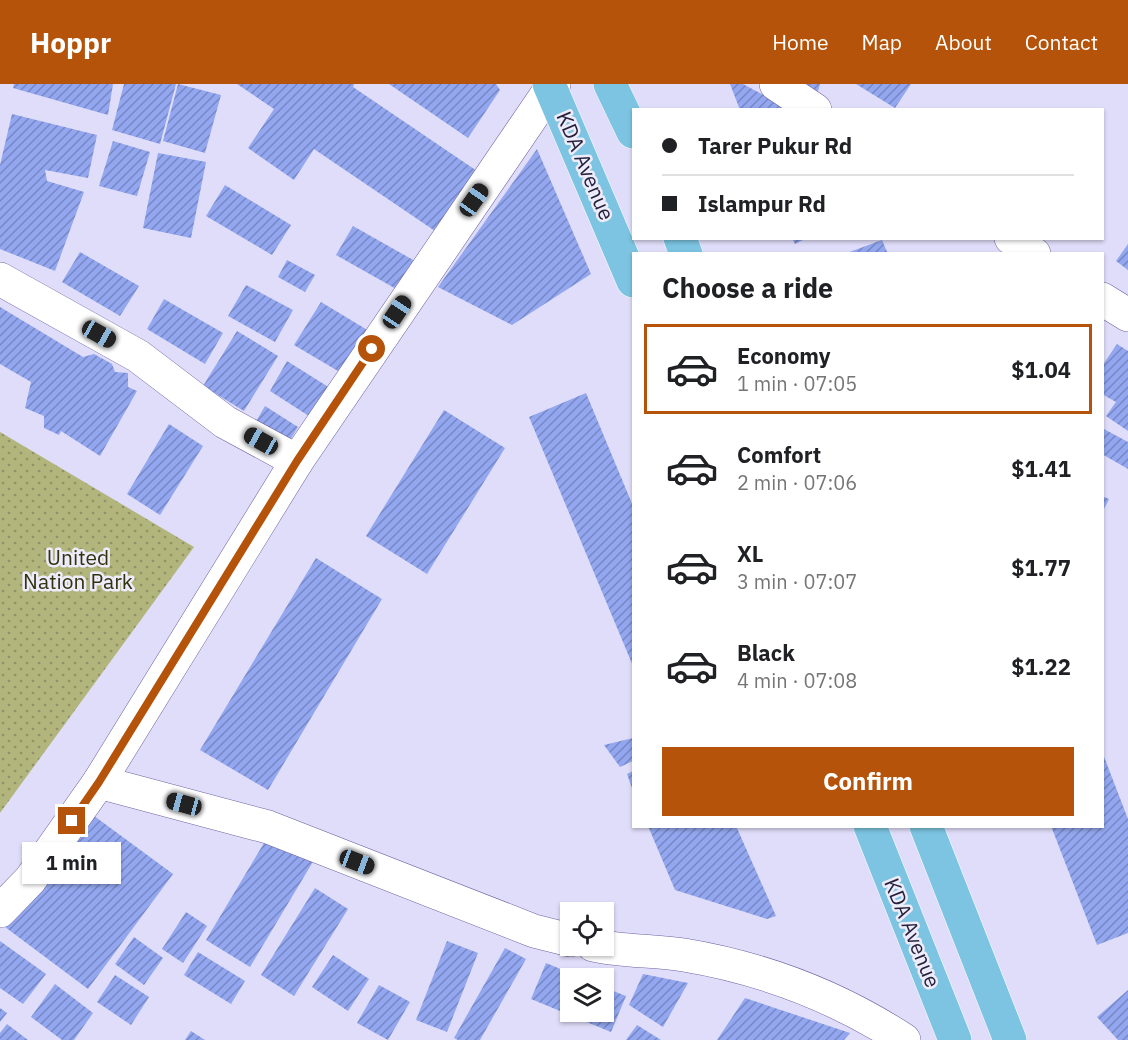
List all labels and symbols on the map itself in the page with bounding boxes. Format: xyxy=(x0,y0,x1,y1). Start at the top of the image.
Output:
street label: KDA Avenue xyxy=(550,107,621,224)
car xyxy=(456,180,492,220)
car xyxy=(379,292,415,332)
car xyxy=(79,317,119,351)
route start xyxy=(358,335,385,362)
car xyxy=(241,424,281,458)
park label: United Nation Park xyxy=(23,543,133,595)
car xyxy=(164,791,204,817)
route end xyxy=(58,807,85,834)
callout: 1 min xyxy=(22,842,122,884)
car xyxy=(337,847,377,877)
street label: KDA Avenue xyxy=(878,874,948,992)

